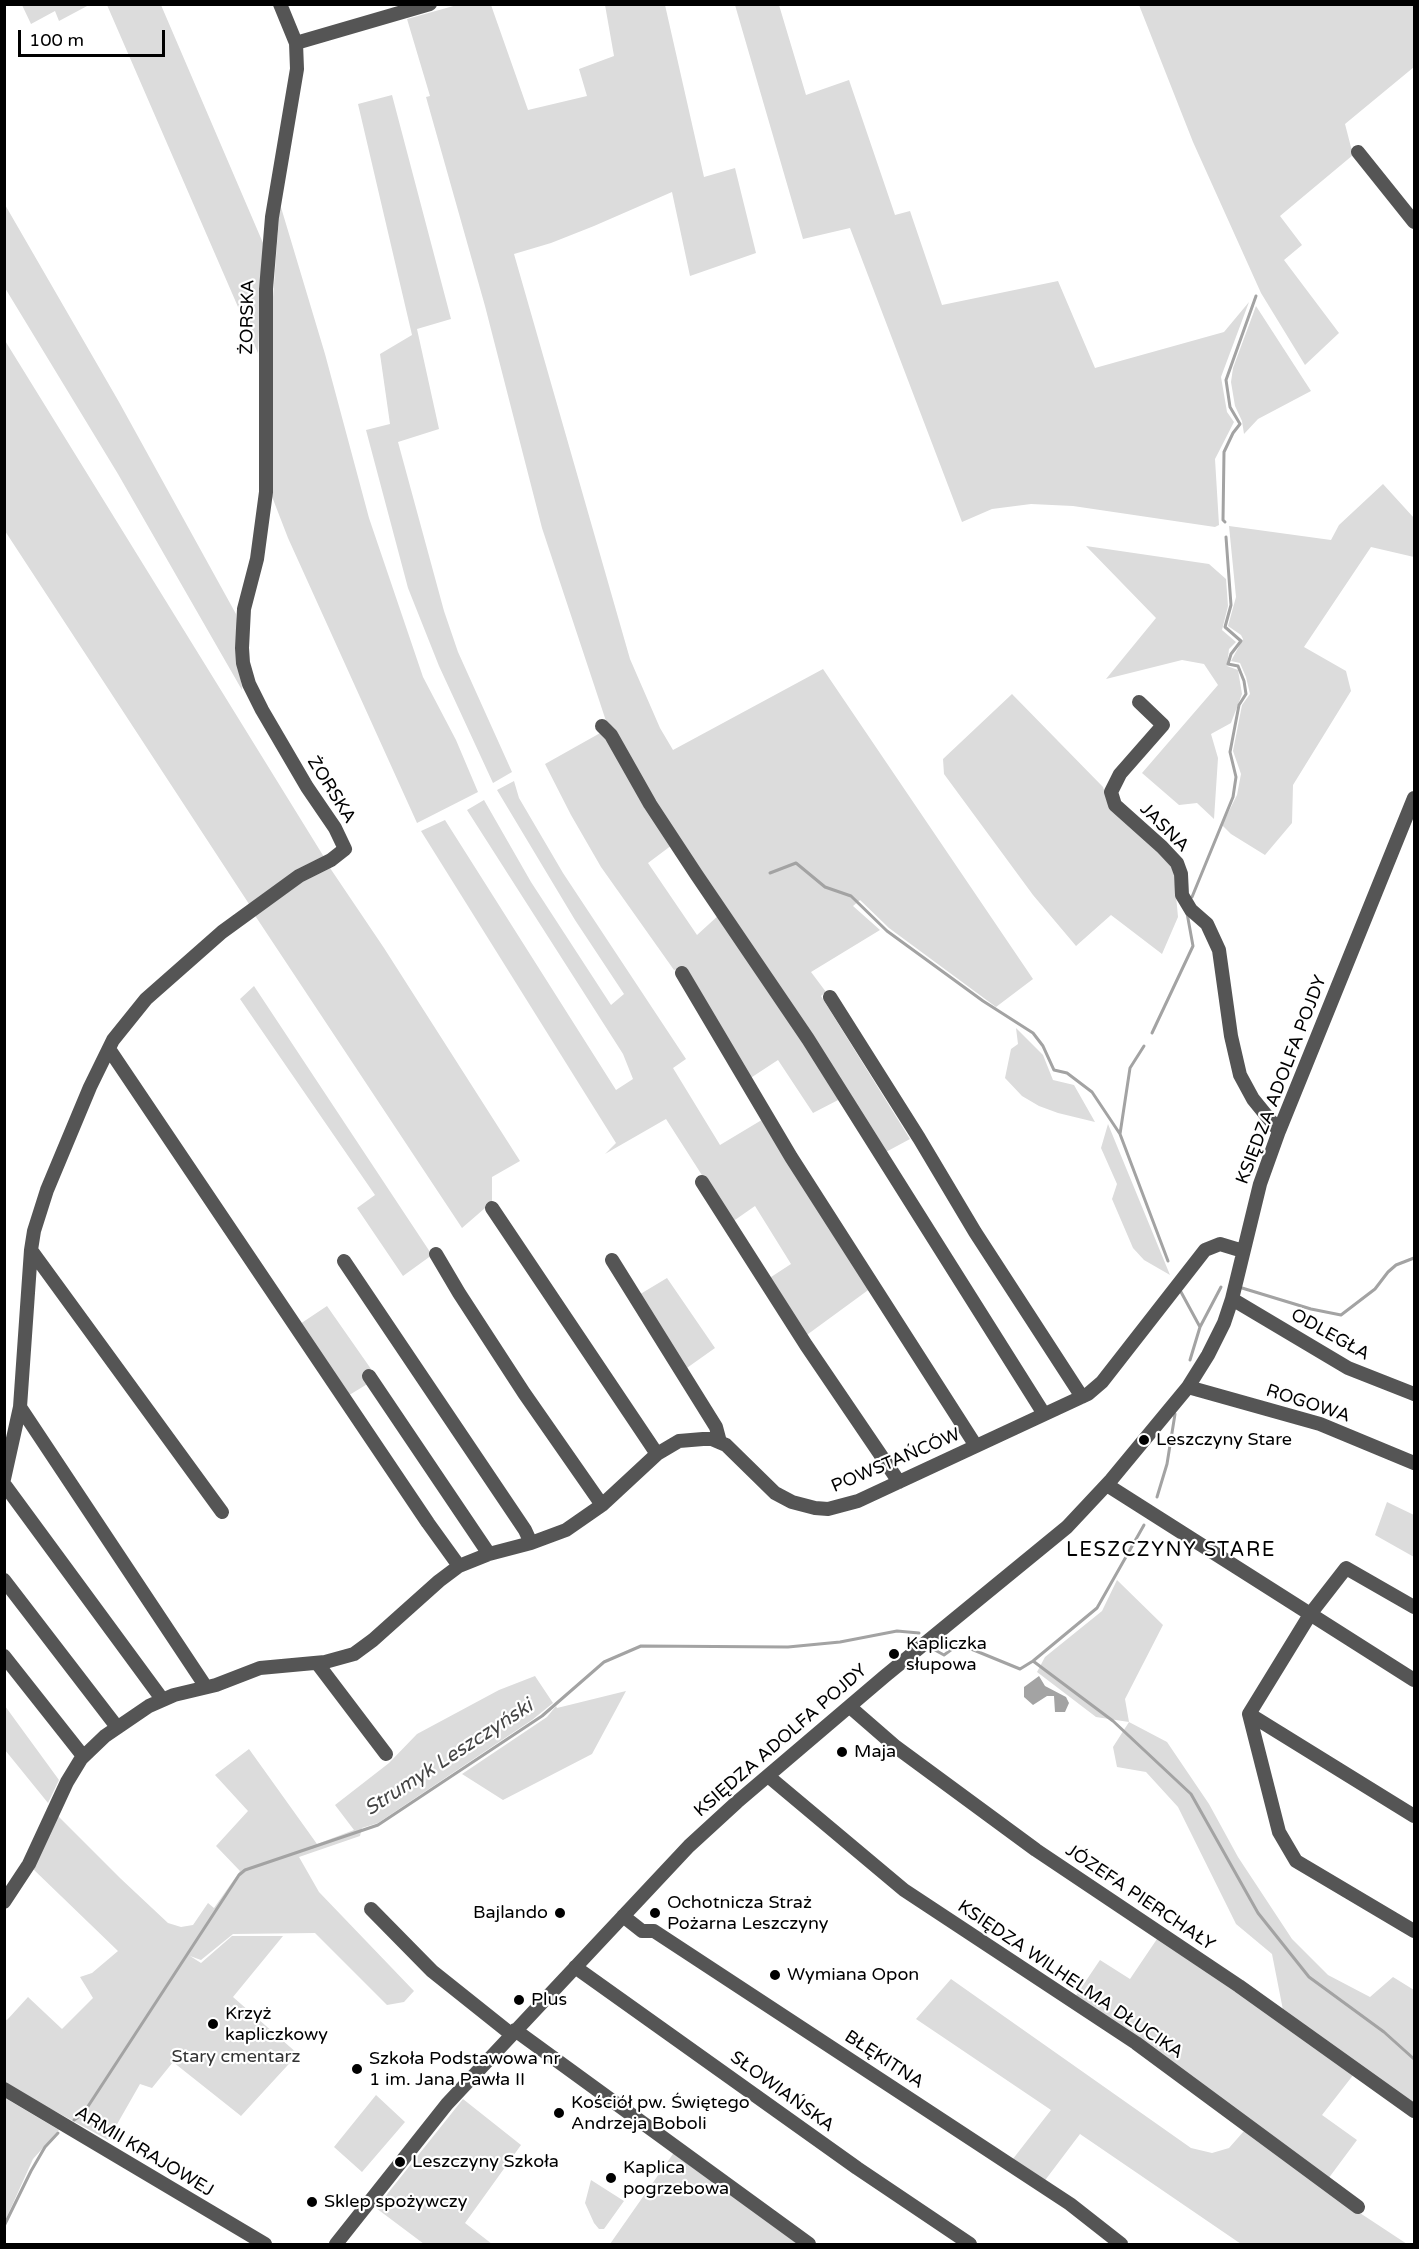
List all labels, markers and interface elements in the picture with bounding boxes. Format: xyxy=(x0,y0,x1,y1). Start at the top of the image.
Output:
scale bar xyxy=(21,18,168,56)
text: 100 m xyxy=(29,29,84,51)
street label: ŻORSKA xyxy=(237,279,259,355)
street label: ŻORSKA xyxy=(302,752,360,828)
street label: JASNA xyxy=(1135,799,1193,857)
street label: KSIĘDZA ADOLFA POJDY xyxy=(1232,972,1332,1188)
street label: ODLEGŁA xyxy=(1287,1304,1373,1366)
street label: ROGOWA xyxy=(1263,1380,1353,1428)
street label: POWSTAŃCÓW xyxy=(828,1424,964,1498)
place label: Leszczyny Stare xyxy=(1156,1429,1292,1451)
marker: Leszczyny Stare xyxy=(1137,1433,1151,1447)
district label: LESZCZYNY STARE xyxy=(1066,1539,1276,1563)
place label: Kapliczka słupowa xyxy=(906,1633,987,1676)
marker: Kapliczka słupowa xyxy=(887,1647,901,1661)
street label: KSIĘDZA ADOLFA POJDY xyxy=(690,1660,872,1822)
water label: Strumyk Leszczyński xyxy=(360,1695,538,1821)
place label: Maja xyxy=(854,1741,896,1763)
marker: Maja xyxy=(835,1745,849,1759)
street label: JÓZEFA PIERCHAŁY xyxy=(1061,1840,1219,1956)
place label: Ochotnicza Straż Pożarna Leszczyny xyxy=(667,1892,828,1934)
street label: KSIĘDZA WILHELMA DŁUCIKA xyxy=(953,1896,1187,2064)
place label: Bajlando xyxy=(473,1902,548,1924)
marker: Bajlando xyxy=(553,1906,567,1920)
marker: Ochotnicza Straż Pożarna Leszczyny xyxy=(648,1906,662,1920)
place label: Wymiana Opon xyxy=(787,1964,919,1986)
marker: Wymiana Opon xyxy=(768,1968,782,1982)
place label: Plus xyxy=(531,1989,567,2011)
marker: Plus xyxy=(512,1993,526,2007)
place label: Krzyż kapliczkowy xyxy=(225,2003,328,2046)
marker: Krzyż kapliczkowy xyxy=(206,2017,220,2031)
street label: BŁĘKITNA xyxy=(840,2026,928,2094)
park label: Stary cmentarz xyxy=(172,2046,300,2068)
street label: SŁOWIAŃSKA xyxy=(726,2047,838,2137)
place label: Szkoła Podstawowa nr 1 im. Jana Pawła II xyxy=(369,2048,560,2090)
marker: Szkoła Podstawowa nr 1 im. Jana Pawła II xyxy=(350,2062,364,2076)
place label: Kościół pw. Świętego Andrzeja Boboli xyxy=(571,2092,750,2134)
street label: ARMII KRAJOWEJ xyxy=(71,2102,217,2202)
marker: Kościół pw. Świętego Andrzeja Boboli xyxy=(552,2106,566,2120)
place label: Leszczyny Szkoła xyxy=(412,2151,559,2173)
marker: Leszczyny Szkoła xyxy=(393,2155,407,2169)
place label: Kaplica pogrzebowa xyxy=(623,2157,729,2200)
marker: Kaplica pogrzebowa xyxy=(604,2171,618,2185)
place label: Sklep spożywczy xyxy=(324,2191,467,2213)
marker: Sklep spożywczy xyxy=(305,2195,319,2209)

